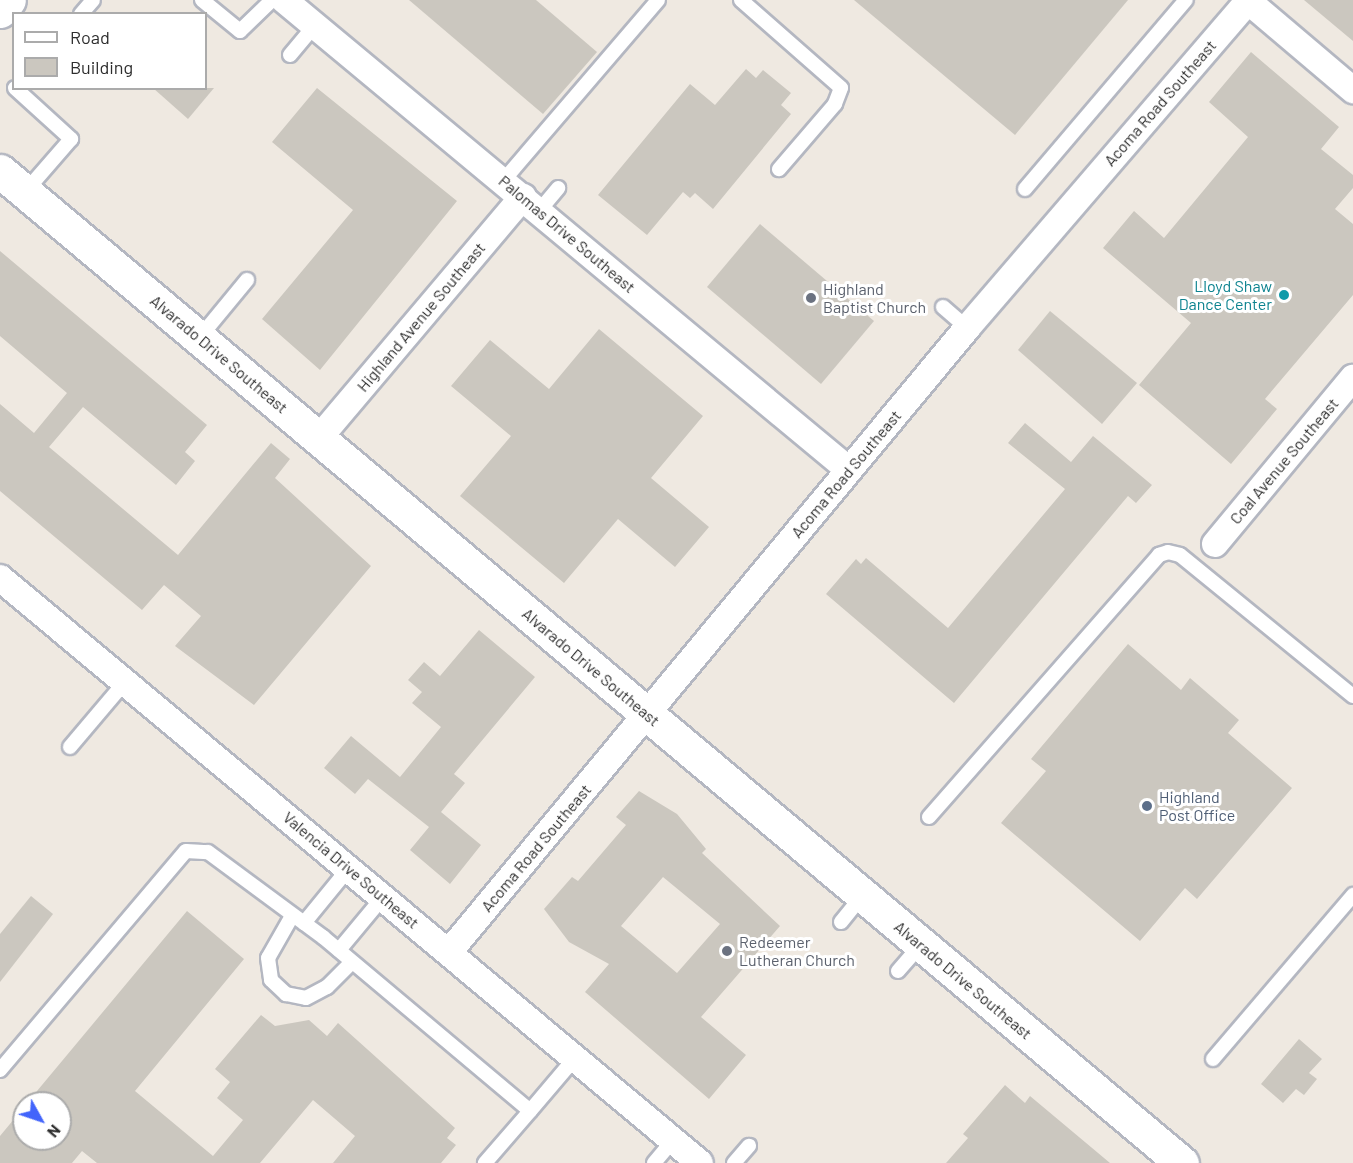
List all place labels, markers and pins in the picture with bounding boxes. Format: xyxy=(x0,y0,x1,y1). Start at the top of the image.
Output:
place label: Lloyd Shaw Dance Center xyxy=(1179,276,1272,314)
place label: Highland Baptist Church xyxy=(823,279,926,317)
marker: Lloyd Shaw Dance Center xyxy=(1277,288,1291,302)
marker: Highland Baptist Church xyxy=(804,291,818,305)
place label: Highland Post Office xyxy=(1159,787,1235,825)
marker: Highland Post Office xyxy=(1140,799,1154,813)
place label: Redeemer Lutheran Church xyxy=(739,932,855,970)
marker: Redeemer Lutheran Church xyxy=(720,944,734,958)

